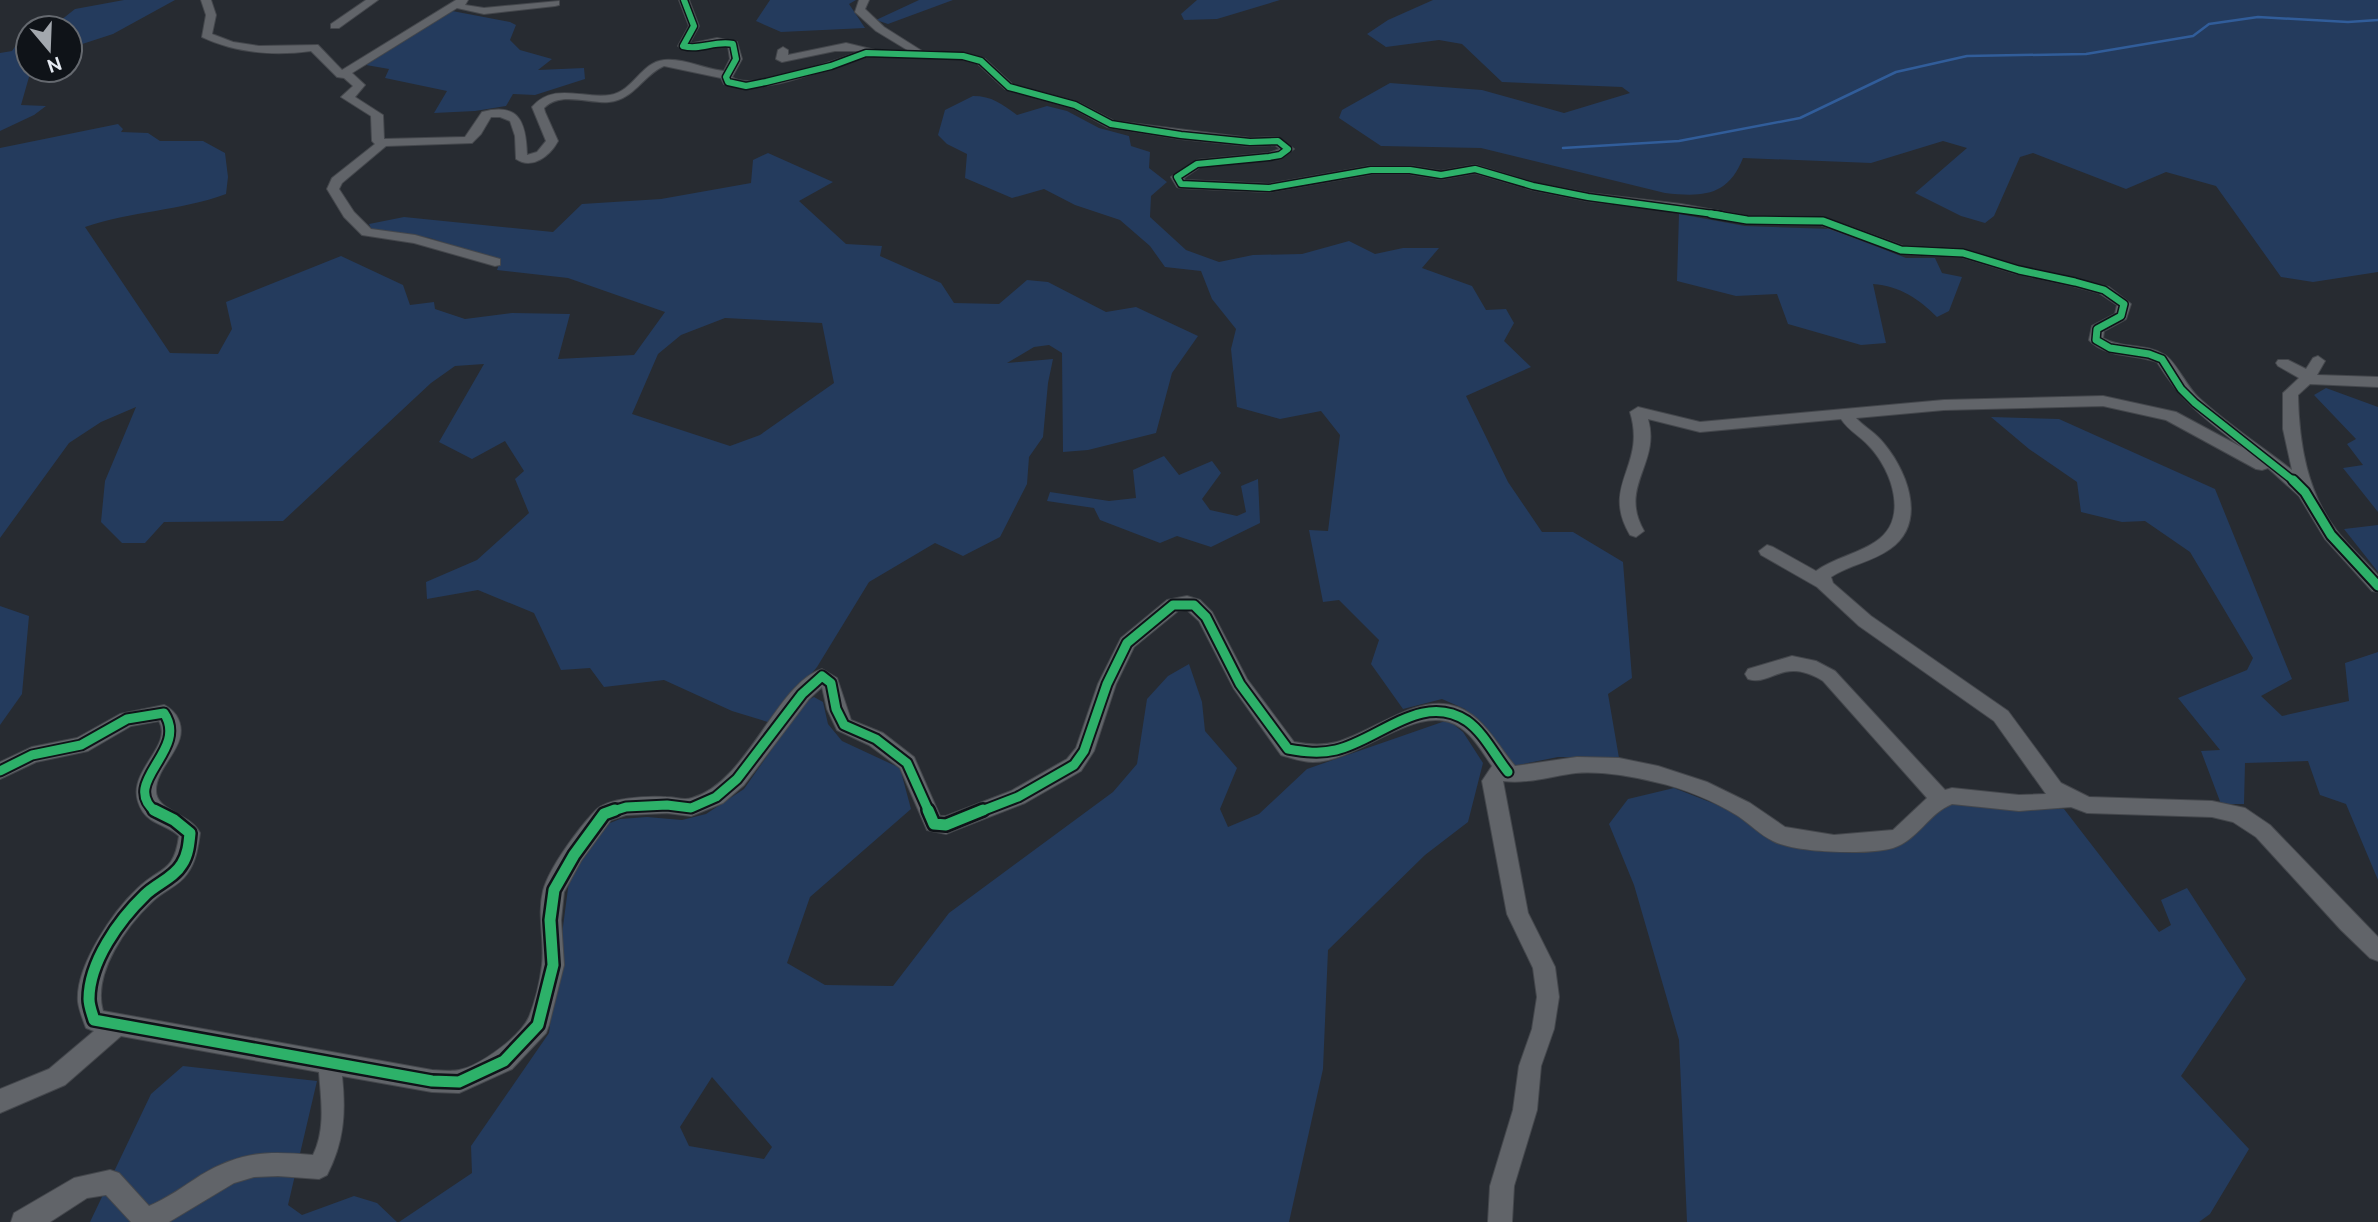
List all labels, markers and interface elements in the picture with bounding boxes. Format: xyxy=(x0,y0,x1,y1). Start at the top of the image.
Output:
north arrow xyxy=(14,14,84,84)
text: N xyxy=(44,52,65,78)

